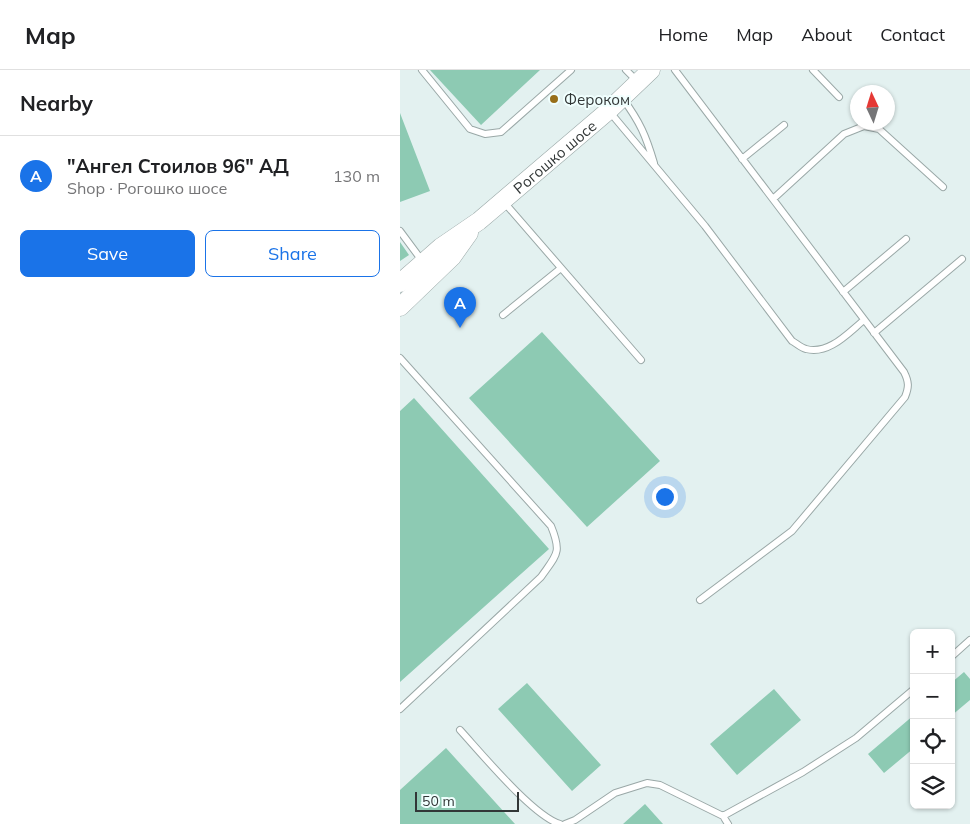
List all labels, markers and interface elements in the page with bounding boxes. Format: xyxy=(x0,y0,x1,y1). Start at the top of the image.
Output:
text: Map xyxy=(25,20,76,50)
text: Home xyxy=(658,23,708,46)
text: Map xyxy=(736,23,773,46)
text: About xyxy=(801,23,852,46)
text: Contact xyxy=(880,23,945,46)
north arrow xyxy=(850,85,895,130)
text: Nearby xyxy=(20,90,93,116)
place label: Фероком xyxy=(564,90,630,109)
marker: Фероком xyxy=(548,93,560,105)
street label: Рогошко шосе xyxy=(509,116,600,197)
text: "Ангел Стоилов 96" АД xyxy=(67,154,289,178)
text: A xyxy=(30,166,42,186)
text: 130 m xyxy=(333,166,380,186)
text: Shop · Рогошко шосе xyxy=(67,178,227,198)
button: Save xyxy=(20,230,195,277)
button: Share xyxy=(205,230,380,277)
pin: A xyxy=(444,287,476,328)
your location xyxy=(652,484,678,510)
map controls xyxy=(910,629,955,809)
button: + xyxy=(910,629,955,674)
button: − xyxy=(910,674,955,719)
button: locate xyxy=(910,719,955,764)
button: layers xyxy=(910,764,955,809)
scale bar xyxy=(415,789,519,812)
text: 50 m xyxy=(422,792,455,810)

